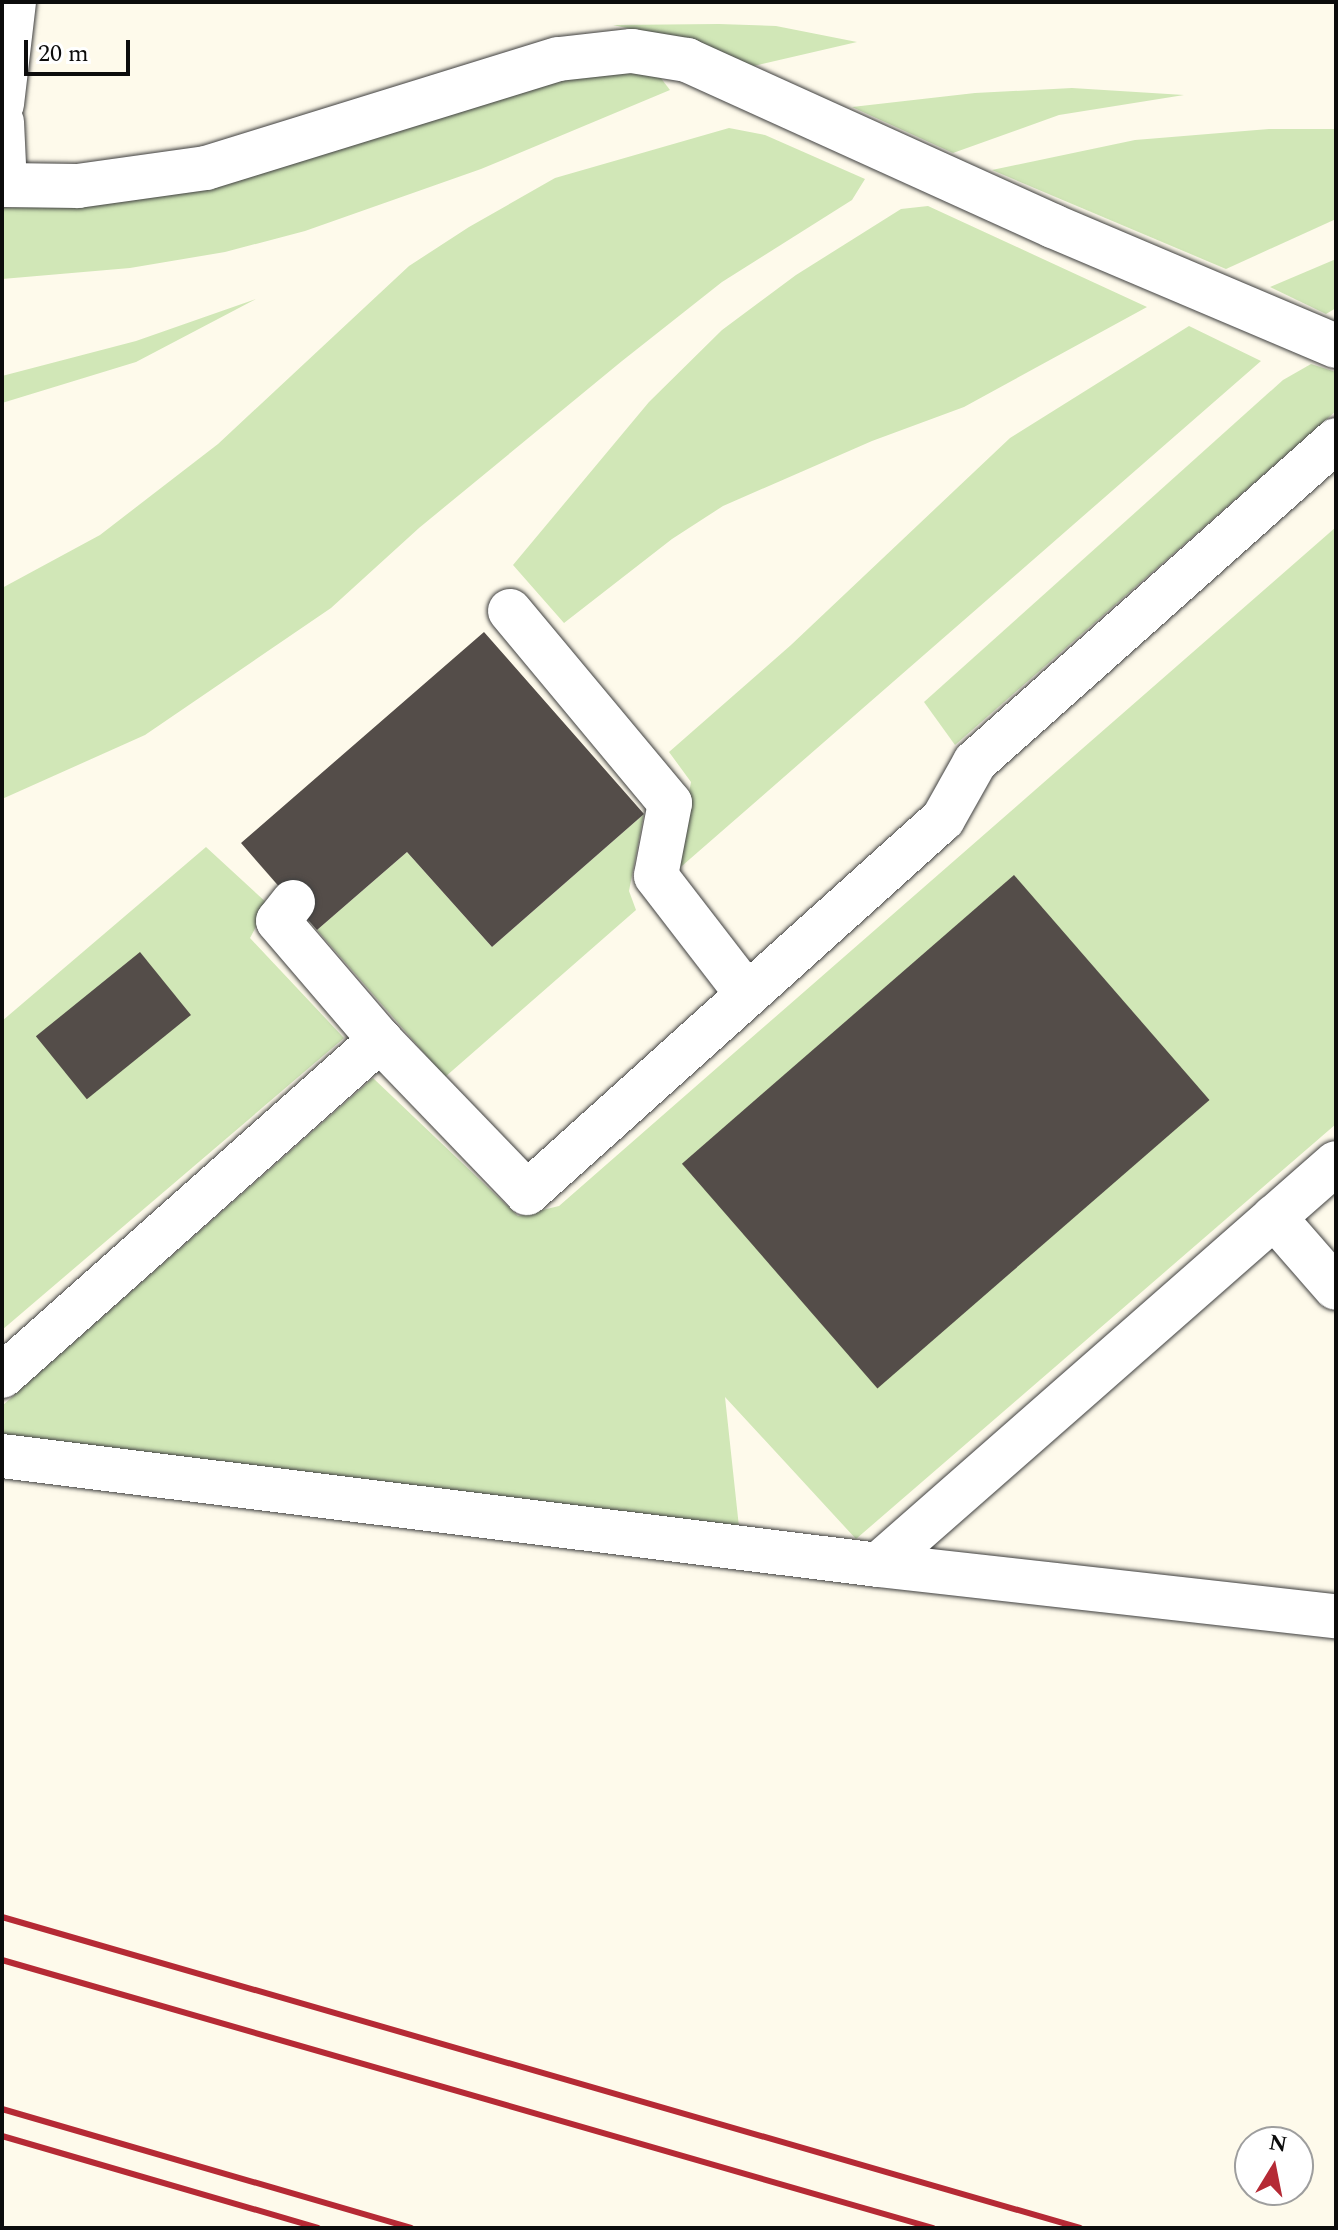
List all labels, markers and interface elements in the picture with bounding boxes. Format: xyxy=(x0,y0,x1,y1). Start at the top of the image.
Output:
scale bar xyxy=(28,24,134,74)
text: 20 m xyxy=(38,36,89,72)
north arrow xyxy=(1234,2126,1314,2206)
text: N xyxy=(1266,2126,1290,2162)

